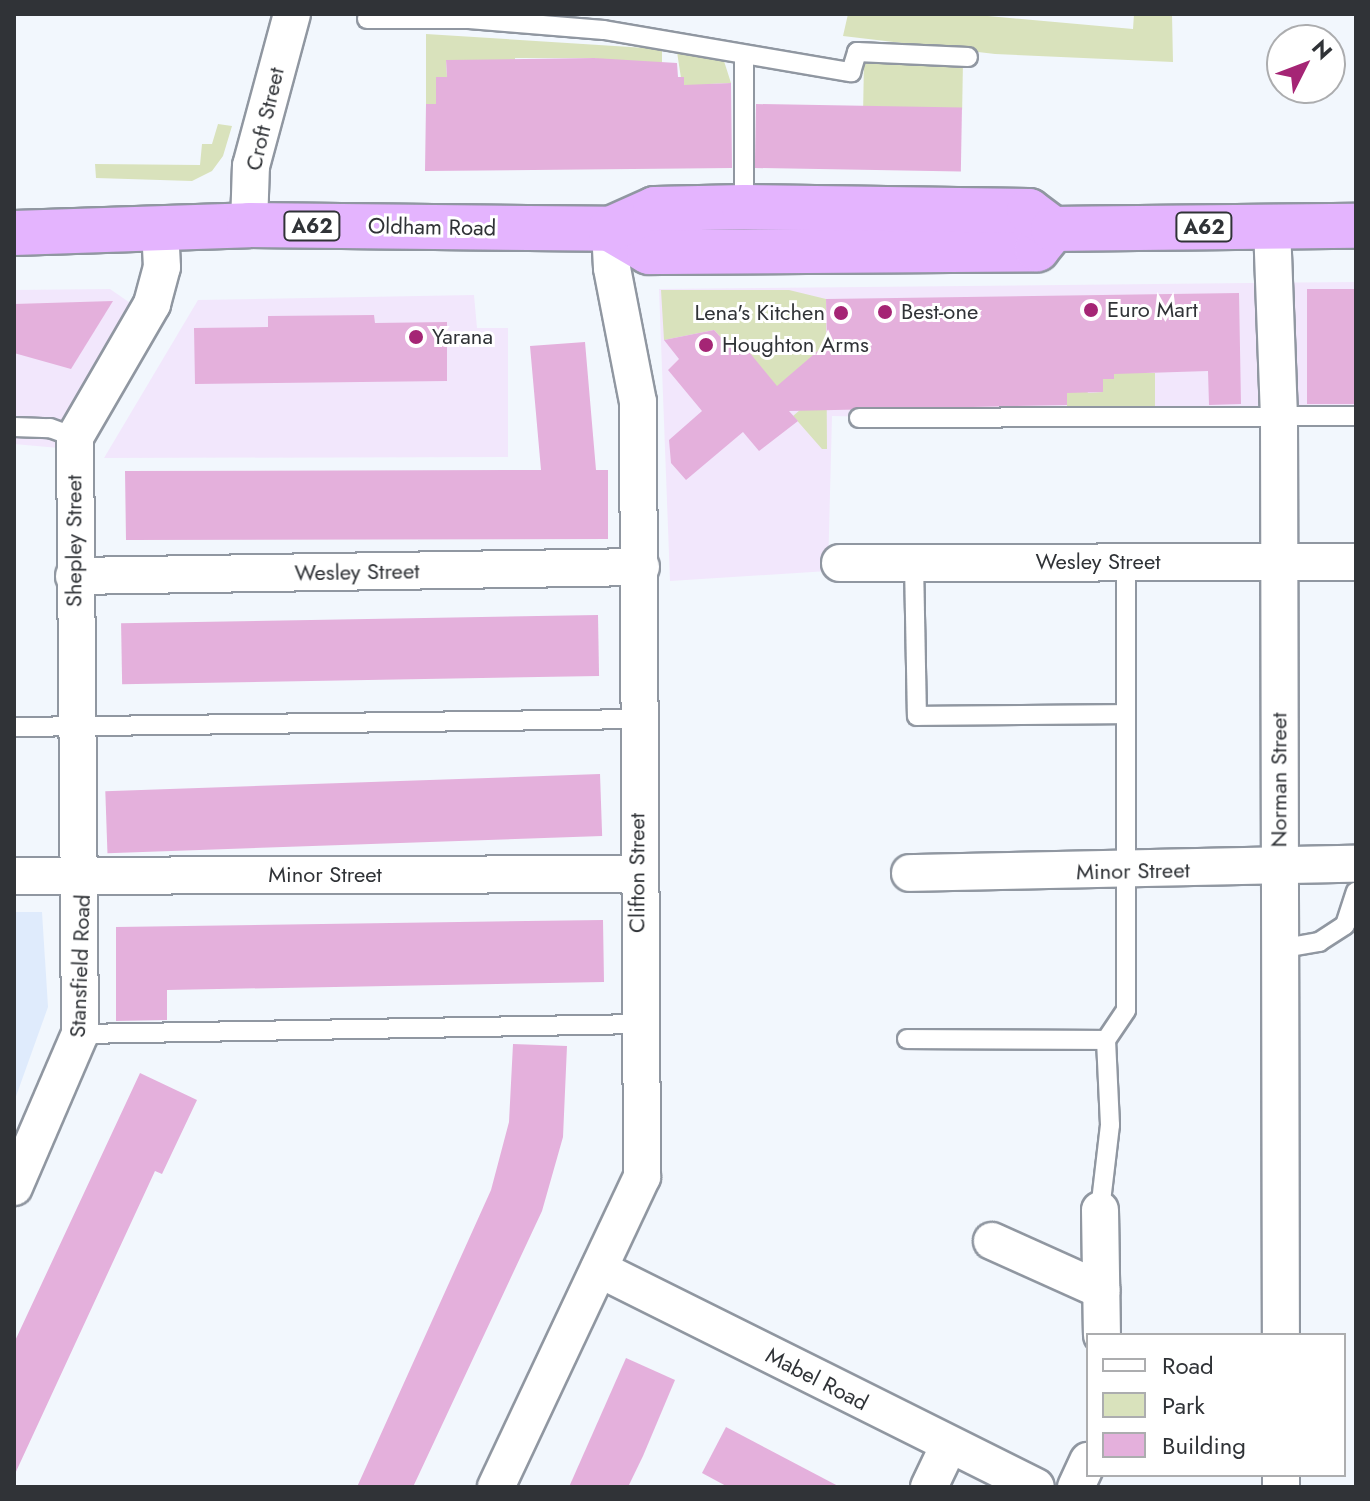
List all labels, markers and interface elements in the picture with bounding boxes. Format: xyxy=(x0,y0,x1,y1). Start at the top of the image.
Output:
north arrow xyxy=(1266,24,1346,104)
text: N xyxy=(1305,32,1340,66)
street label: Croft Street xyxy=(240,65,290,173)
road number: A62 xyxy=(282,210,342,242)
road number: A62 xyxy=(1174,211,1234,243)
street label: Oldham Road xyxy=(368,213,496,241)
place label: Euro Mart xyxy=(1107,297,1198,323)
place label: Best-one xyxy=(901,299,978,325)
place label: Lena's Kitchen xyxy=(694,300,825,326)
marker: Euro Mart xyxy=(1082,301,1100,319)
marker: Best-one xyxy=(876,303,894,321)
marker: Lena's Kitchen xyxy=(832,304,850,322)
place label: Yarana xyxy=(432,324,493,350)
marker: Yarana xyxy=(407,328,425,346)
place label: Houghton Arms xyxy=(722,332,869,358)
marker: Houghton Arms xyxy=(697,336,715,354)
street label: Shepley Street xyxy=(61,475,87,607)
street label: Wesley Street xyxy=(1035,549,1161,575)
street label: Wesley Street xyxy=(294,558,420,586)
street label: Norman Street xyxy=(1266,713,1292,847)
street label: Clifton Street xyxy=(624,813,650,933)
street label: Minor Street xyxy=(1076,857,1190,885)
street label: Minor Street xyxy=(268,862,382,888)
street label: Stansfield Road xyxy=(64,894,96,1038)
legend xyxy=(1086,1333,1346,1477)
street label: Mabel Road xyxy=(761,1342,873,1416)
text: Road xyxy=(1162,1348,1214,1383)
text: Park xyxy=(1162,1388,1205,1423)
text: Building xyxy=(1162,1428,1246,1463)

